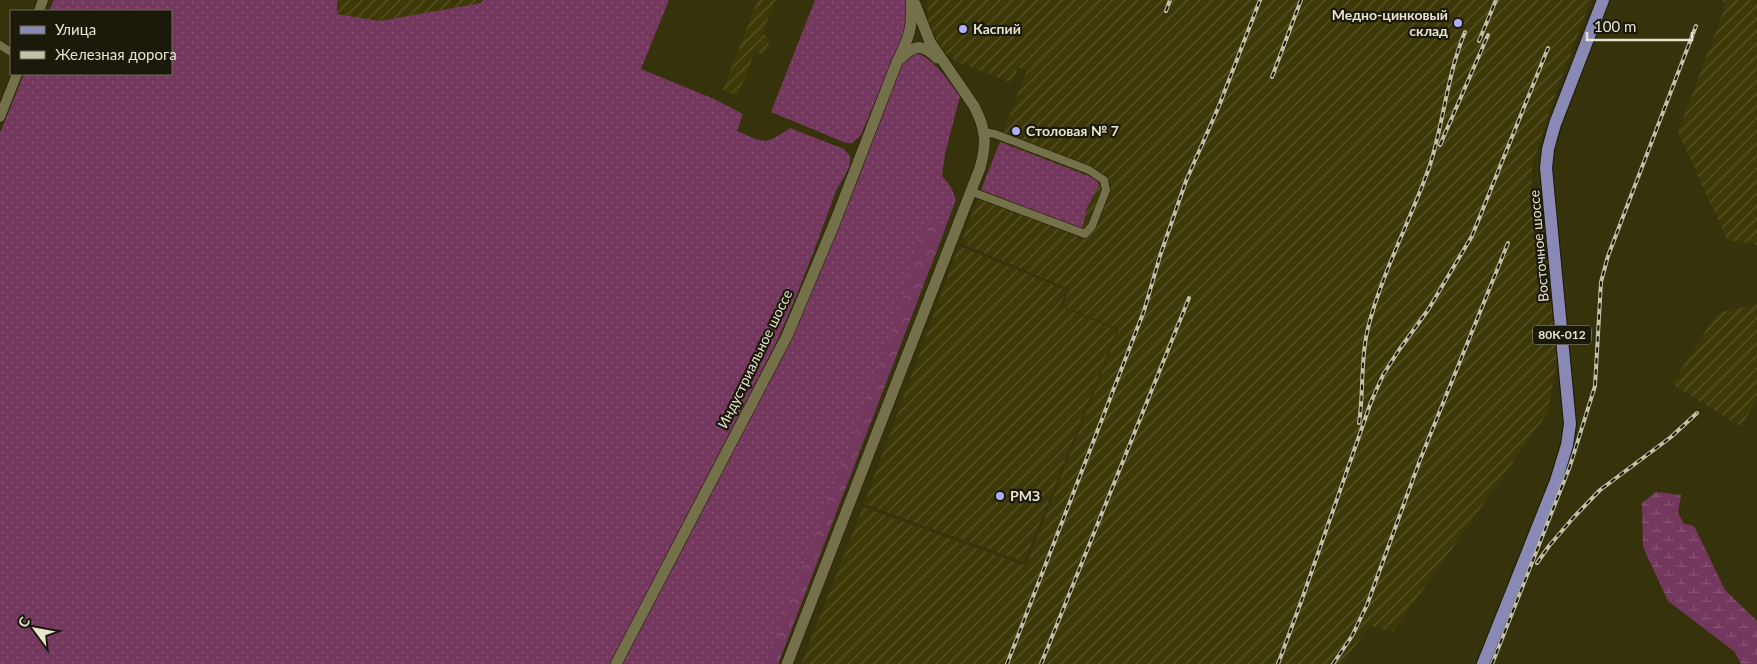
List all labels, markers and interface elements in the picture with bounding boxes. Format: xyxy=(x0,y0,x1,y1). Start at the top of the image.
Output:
place label: Медно-цинковый склад xyxy=(1332,6,1448,39)
legend xyxy=(10,10,172,75)
scale bar xyxy=(1587,10,1692,42)
marker: Медно-цинковый склад xyxy=(1452,17,1464,29)
text: 100 m xyxy=(1594,17,1636,35)
text: Улица xyxy=(55,20,96,38)
place label: Каспий xyxy=(973,20,1021,37)
marker: Каспий xyxy=(957,23,969,35)
text: Железная дорога xyxy=(55,45,177,63)
place label: Столовая № 7 xyxy=(1026,122,1119,139)
marker: Столовая № 7 xyxy=(1010,125,1022,137)
street label: Восточное шоссе xyxy=(1525,189,1552,303)
street label: Индустриальное шоссе xyxy=(714,287,796,431)
road number: 80К-012 xyxy=(1533,326,1591,344)
place label: РМЗ xyxy=(1010,487,1040,504)
marker: РМЗ xyxy=(994,490,1006,502)
north arrow xyxy=(10,604,60,654)
text: С xyxy=(14,613,34,630)

